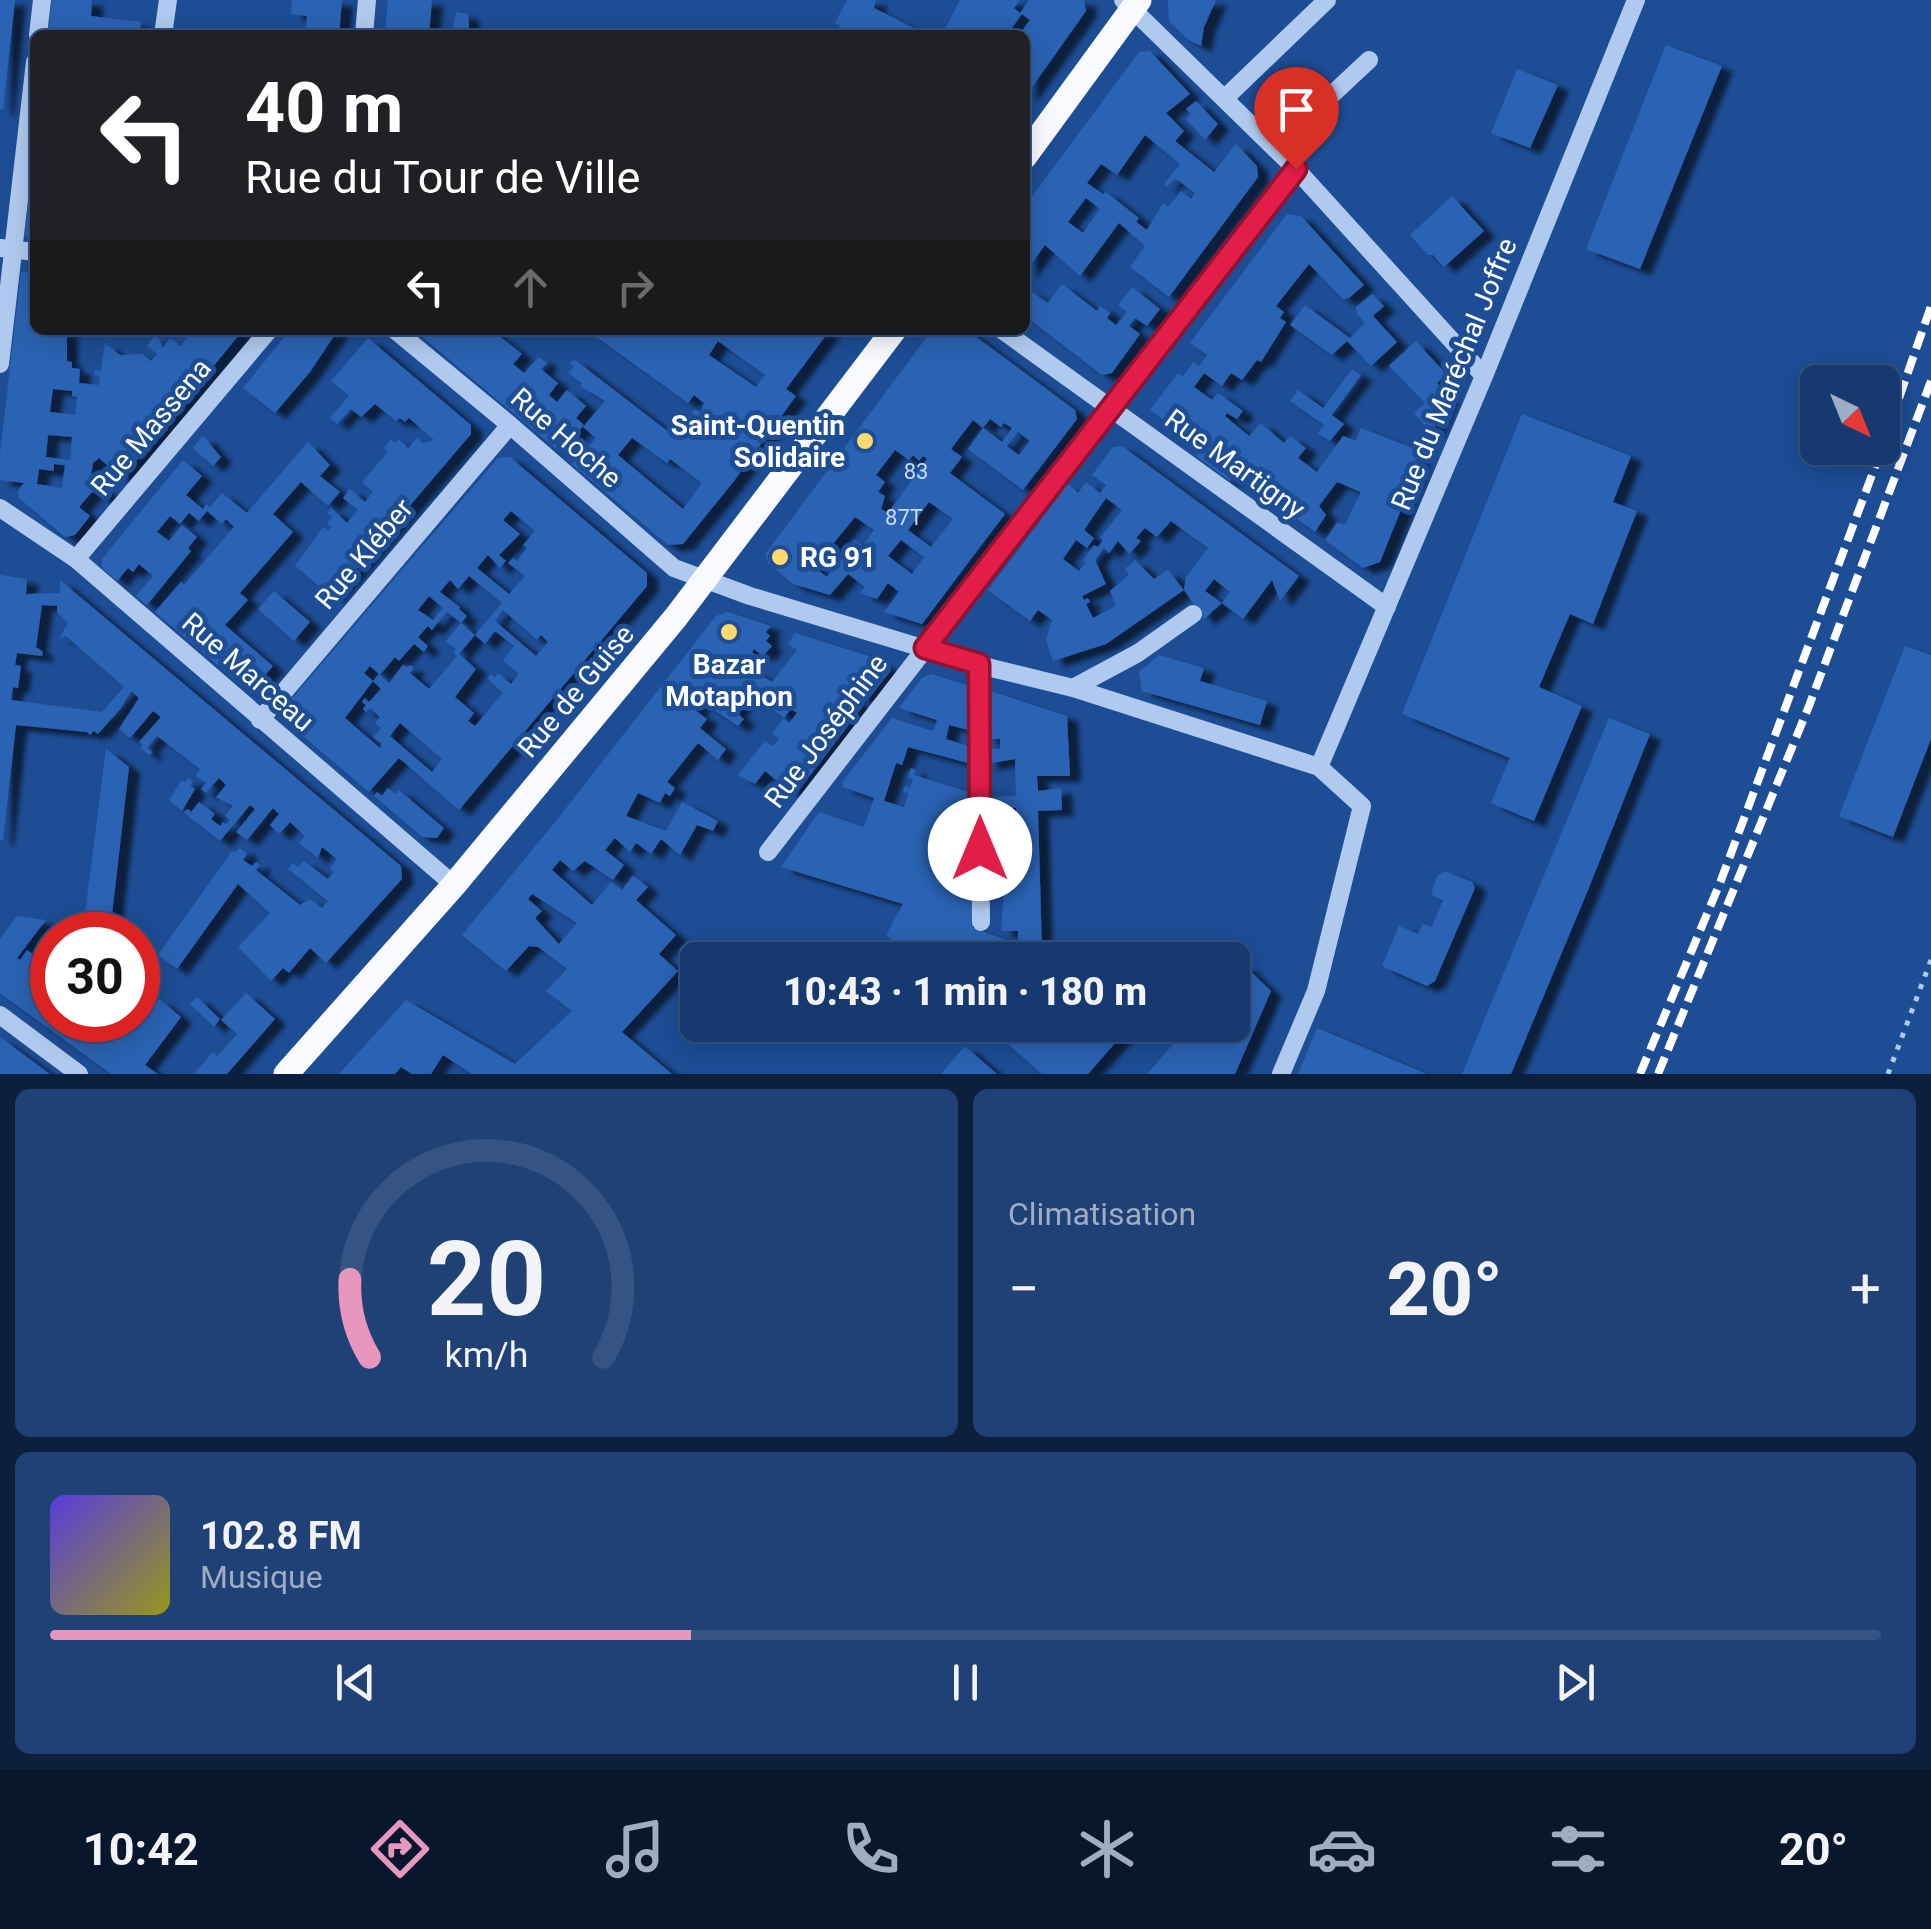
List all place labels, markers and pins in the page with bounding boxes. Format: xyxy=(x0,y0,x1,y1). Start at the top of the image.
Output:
pin xyxy=(1254,67,1339,170)
place label: Saint-Quentin Solidaire xyxy=(671,409,845,474)
marker: Saint-Quentin Solidaire xyxy=(854,430,876,452)
place label: RG 91 xyxy=(800,541,876,574)
marker: RG 91 xyxy=(769,546,791,568)
marker: Bazar Motaphon xyxy=(718,621,740,643)
place label: Bazar Motaphon xyxy=(665,648,793,713)

